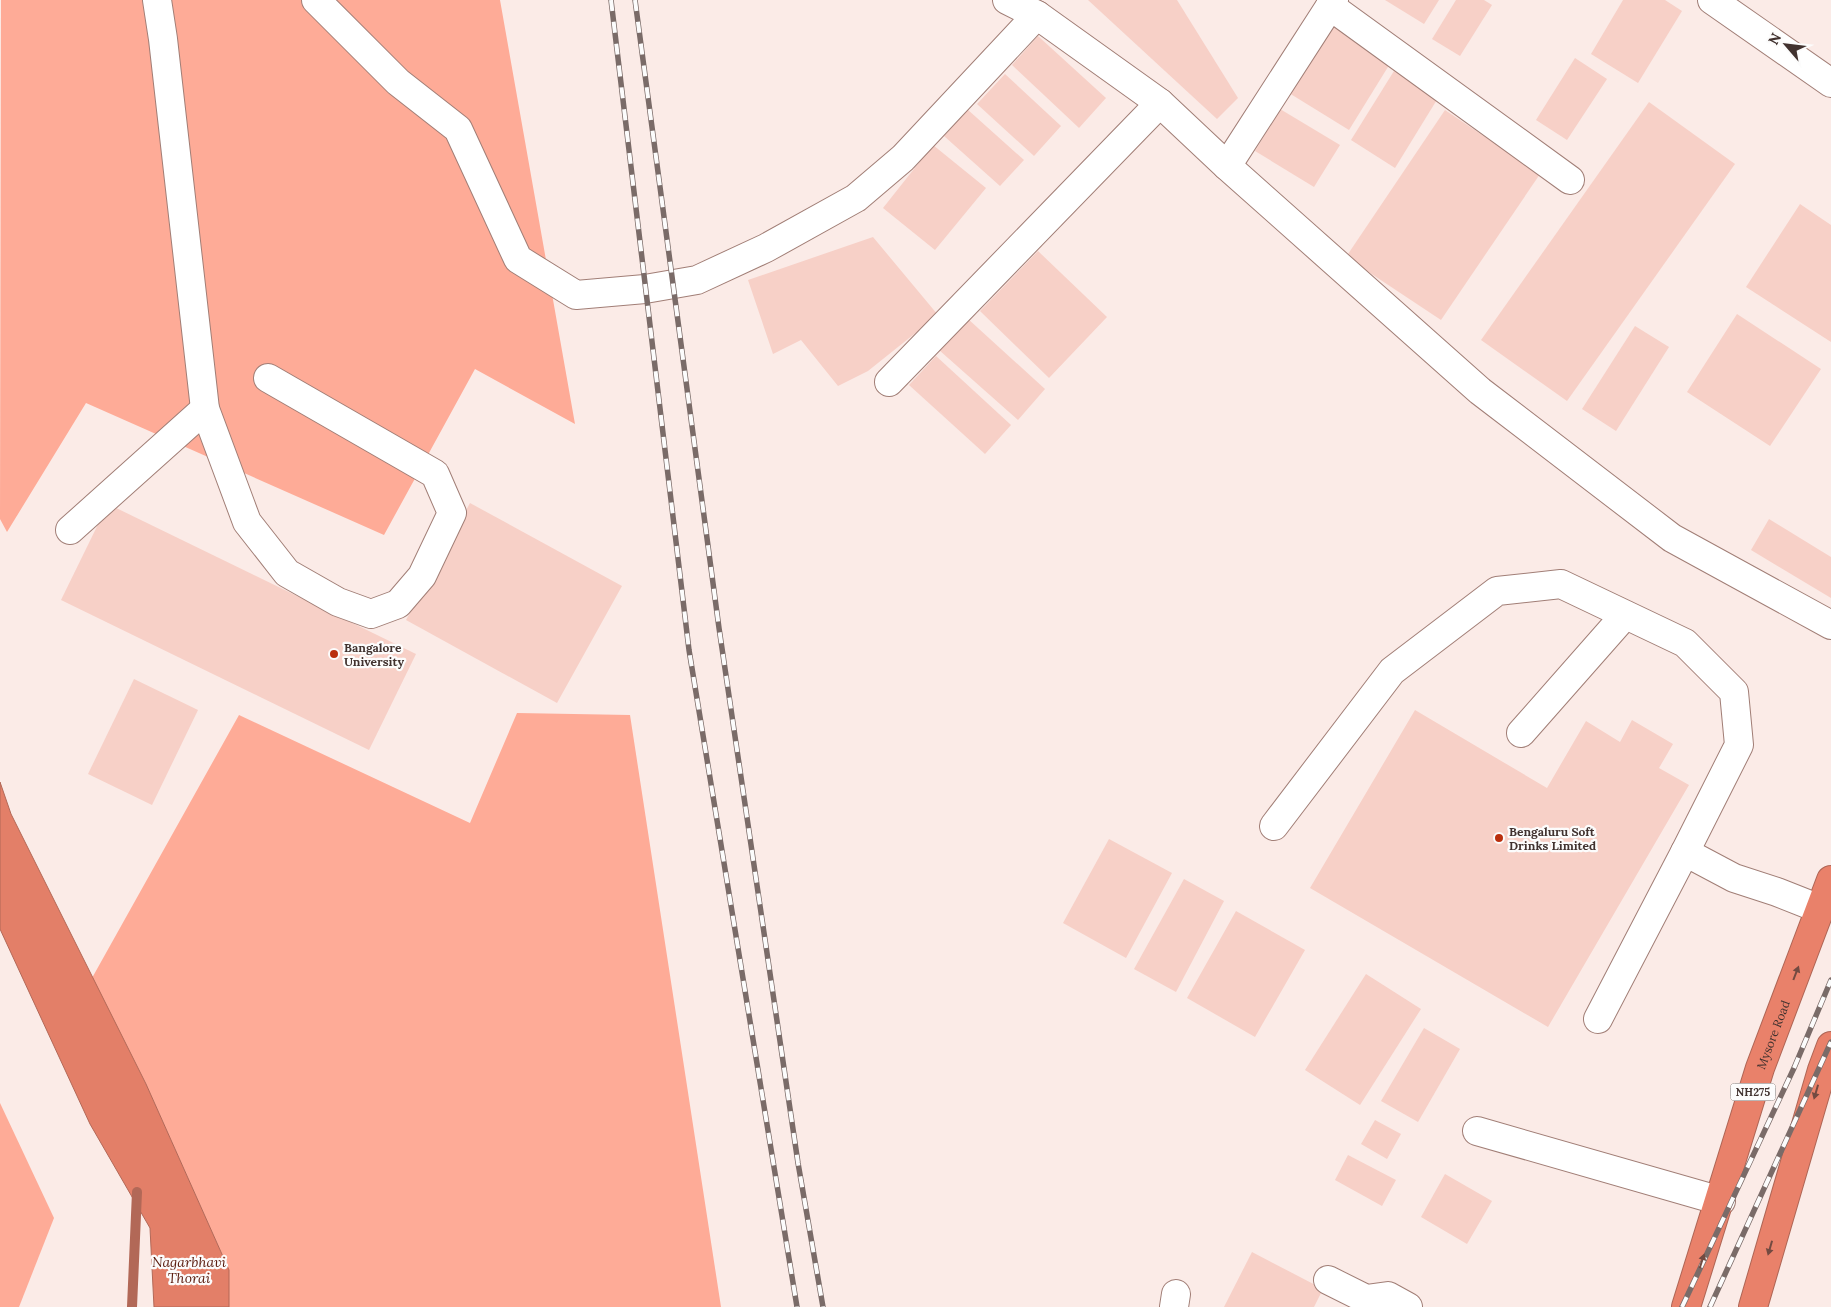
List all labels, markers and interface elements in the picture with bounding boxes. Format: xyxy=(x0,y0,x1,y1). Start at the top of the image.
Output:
north arrow xyxy=(1761,20,1811,70)
text: N xyxy=(1764,30,1785,48)
place label: Bangalore University xyxy=(344,640,404,669)
marker: Bangalore University xyxy=(328,648,340,660)
place label: Bengaluru Soft Drinks Limited xyxy=(1509,824,1596,853)
marker: Bengaluru Soft Drinks Limited xyxy=(1493,832,1505,844)
one-way arrow xyxy=(1793,966,1800,981)
street label: Mysore Road xyxy=(1753,998,1792,1071)
road number: NH275 xyxy=(1730,1084,1776,1100)
one-way arrow xyxy=(1811,1085,1819,1100)
one-way arrow xyxy=(1766,1241,1774,1256)
water label: Nagarbhavi Thorai xyxy=(152,1253,227,1287)
one-way arrow xyxy=(1698,1253,1706,1268)

